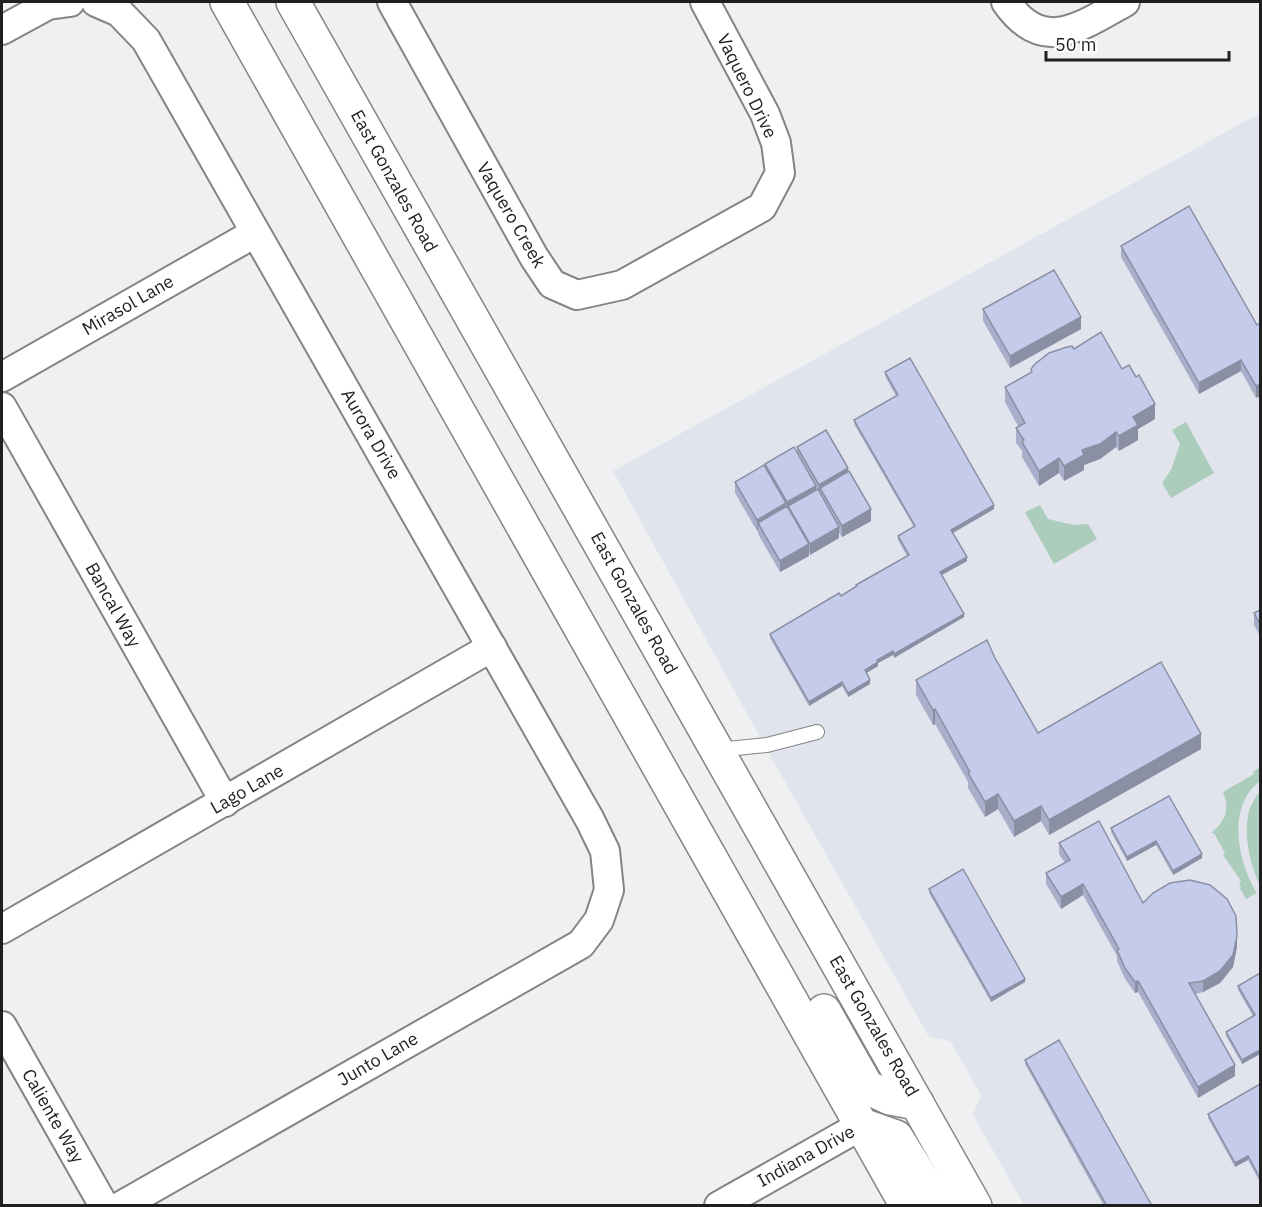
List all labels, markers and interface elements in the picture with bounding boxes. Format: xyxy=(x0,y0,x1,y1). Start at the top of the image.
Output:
scale bar xyxy=(1046,24,1229,62)
street label: Vaquero Drive xyxy=(712,30,783,142)
text: 50 m xyxy=(1055,33,1097,56)
street label: East Gonzales Road xyxy=(346,106,443,256)
street label: Vaquero Creek xyxy=(472,158,551,272)
street label: Mirasol Lane xyxy=(78,269,178,340)
street label: Aurora Drive xyxy=(336,384,407,483)
street label: East Gonzales Road xyxy=(586,528,683,678)
street label: Bancal Way xyxy=(81,558,146,651)
street label: Lago Lane xyxy=(206,758,288,819)
street label: East Gonzales Road xyxy=(825,951,924,1100)
street label: Junto Lane xyxy=(333,1026,422,1091)
street label: Caliente Way xyxy=(17,1065,90,1167)
street label: Indiana Drive xyxy=(753,1119,859,1192)

